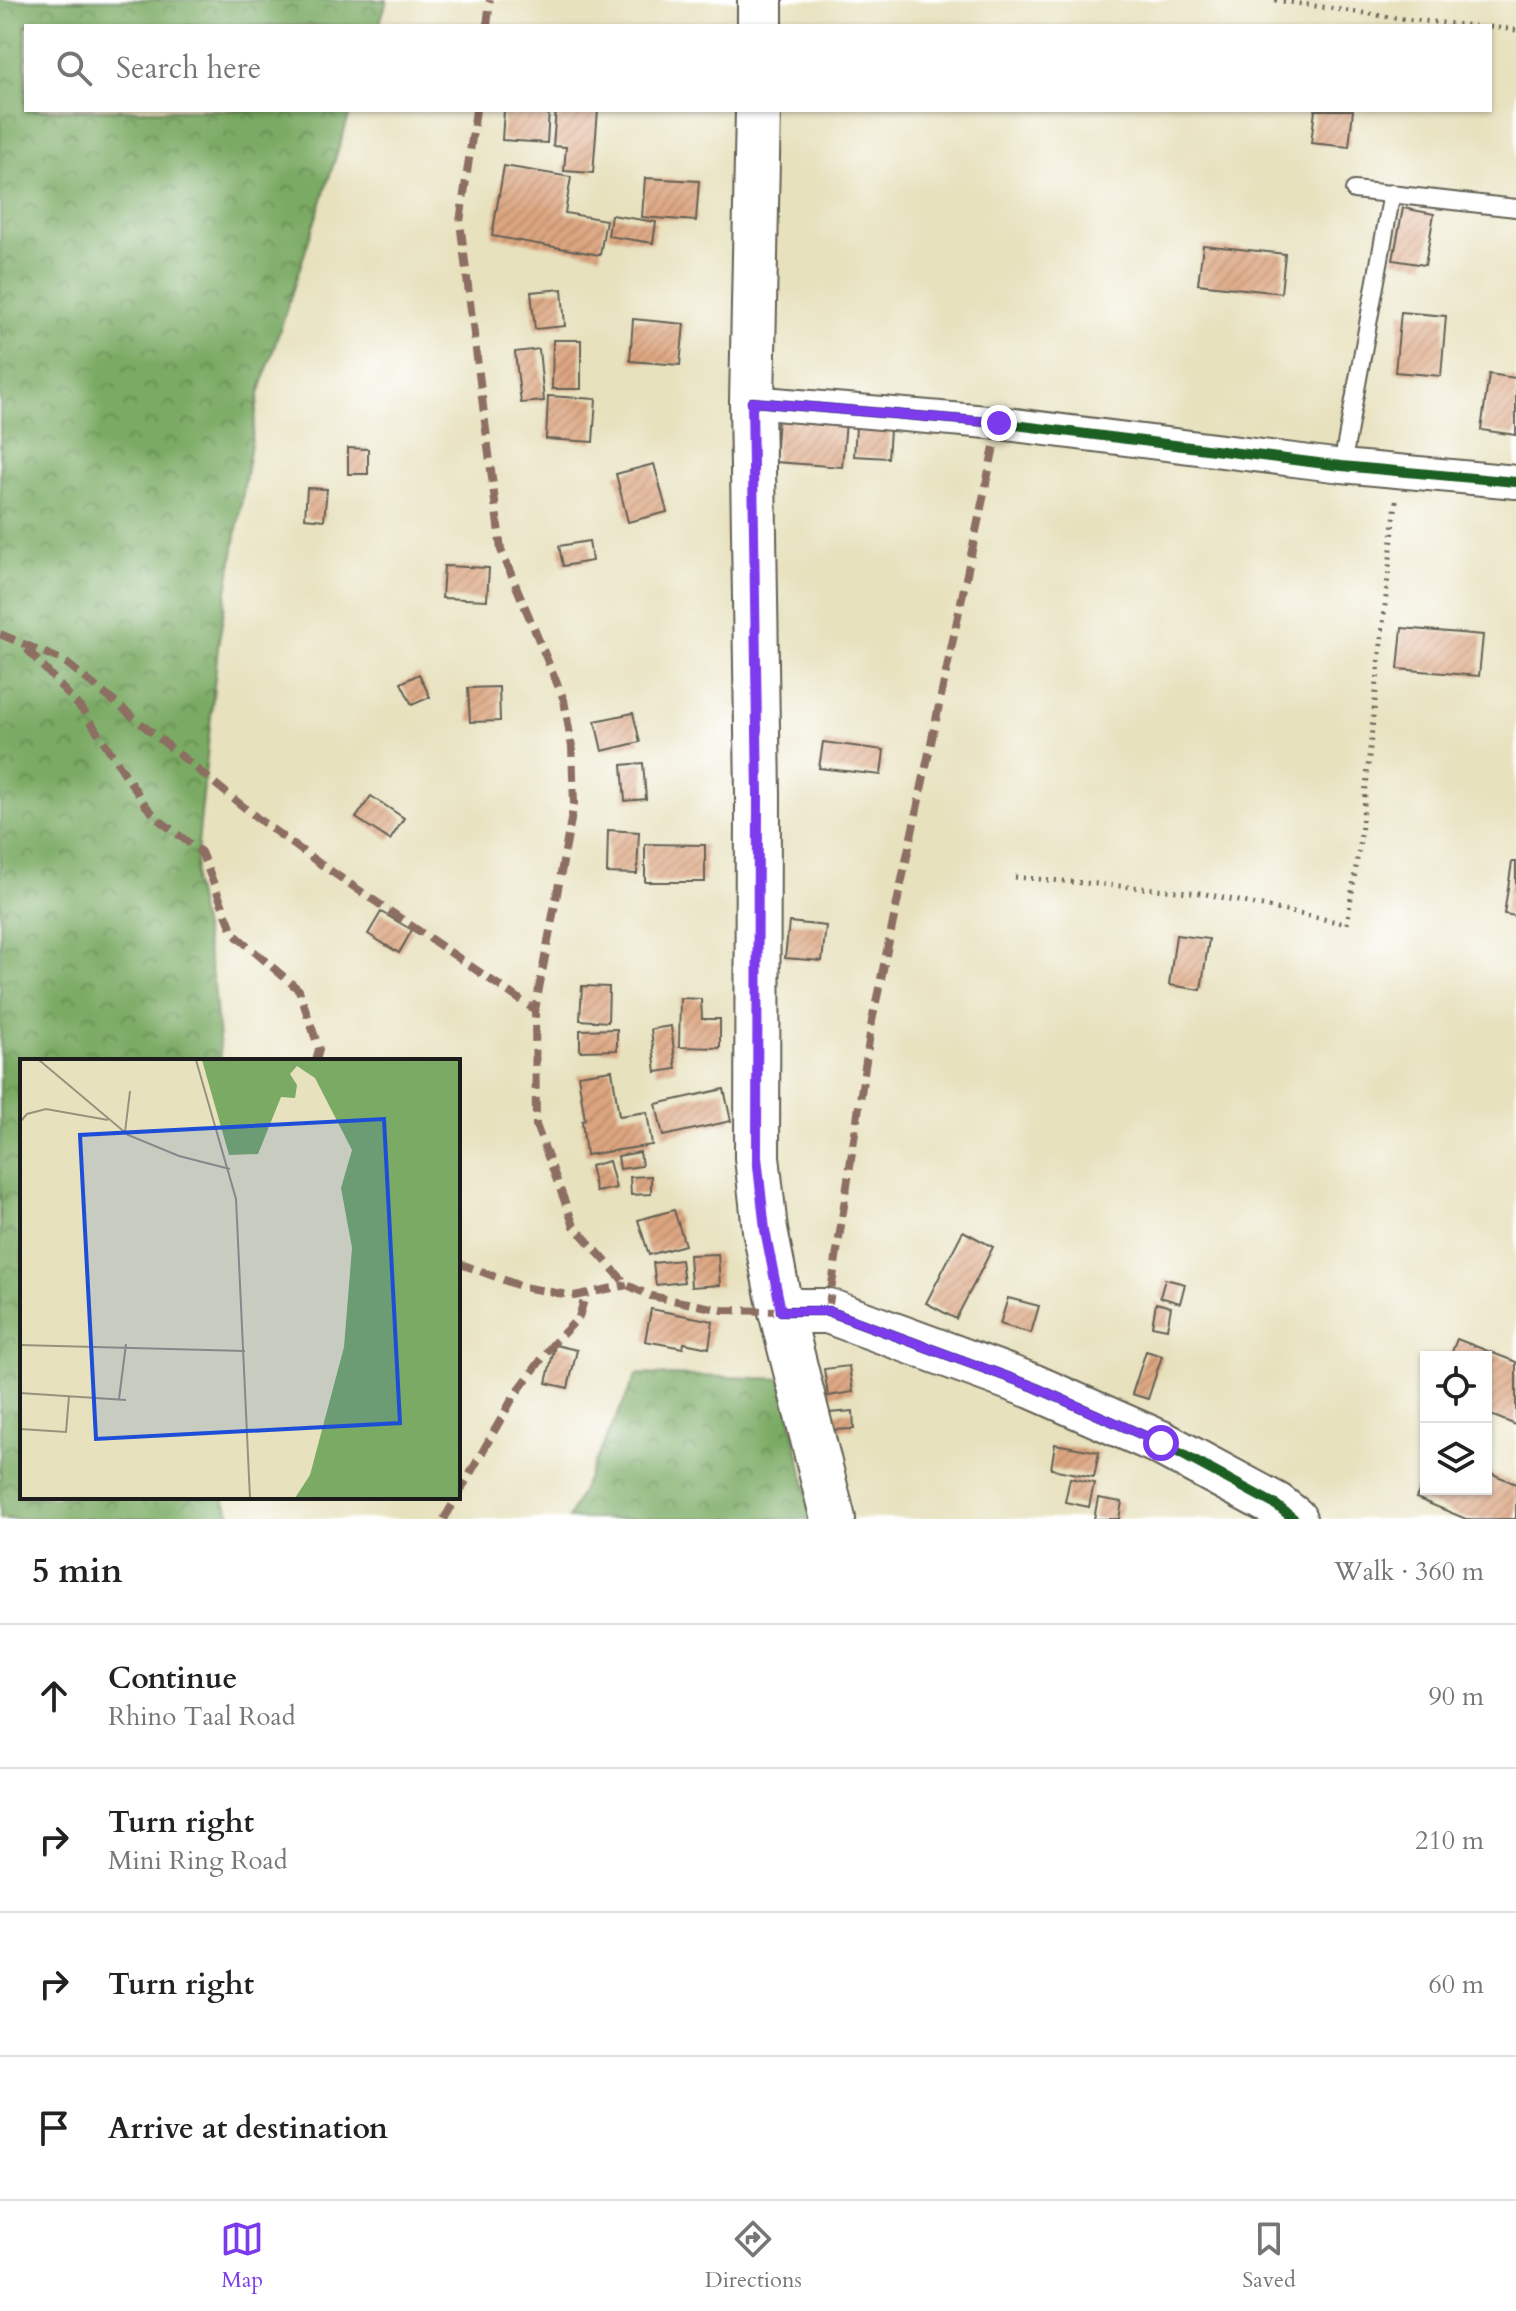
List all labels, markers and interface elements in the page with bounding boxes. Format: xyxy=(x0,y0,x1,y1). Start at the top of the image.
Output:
search box xyxy=(24,24,1492,112)
icon: search xyxy=(52,46,96,90)
text: Search here xyxy=(116,48,261,89)
route end xyxy=(981,405,1017,441)
inset map xyxy=(20,1059,460,1499)
map controls xyxy=(1420,1351,1492,1495)
button: locate xyxy=(1420,1351,1492,1423)
button: layers xyxy=(1420,1423,1492,1495)
route start xyxy=(1143,1425,1179,1461)
text: 5 min xyxy=(32,1548,123,1594)
text: Walk · 360 m xyxy=(1334,1554,1484,1589)
text: Continue xyxy=(108,1658,237,1699)
icon: ahead xyxy=(32,1674,76,1718)
text: 90 m xyxy=(1428,1679,1484,1714)
text: Rhino Taal Road xyxy=(108,1699,296,1734)
text: Turn right xyxy=(108,1802,254,1843)
icon: right xyxy=(32,1818,76,1862)
text: 210 m xyxy=(1415,1823,1484,1858)
text: Mini Ring Road xyxy=(108,1843,288,1878)
icon: right xyxy=(32,1962,76,2006)
text: Turn right xyxy=(108,1964,254,2005)
text: 60 m xyxy=(1428,1967,1484,2002)
icon: arrive xyxy=(32,2106,76,2150)
text: Arrive at destination xyxy=(108,2108,388,2149)
tab: Map xyxy=(220,2217,264,2295)
tab: Directions xyxy=(705,2217,802,2295)
tab: Saved xyxy=(1242,2217,1296,2295)

